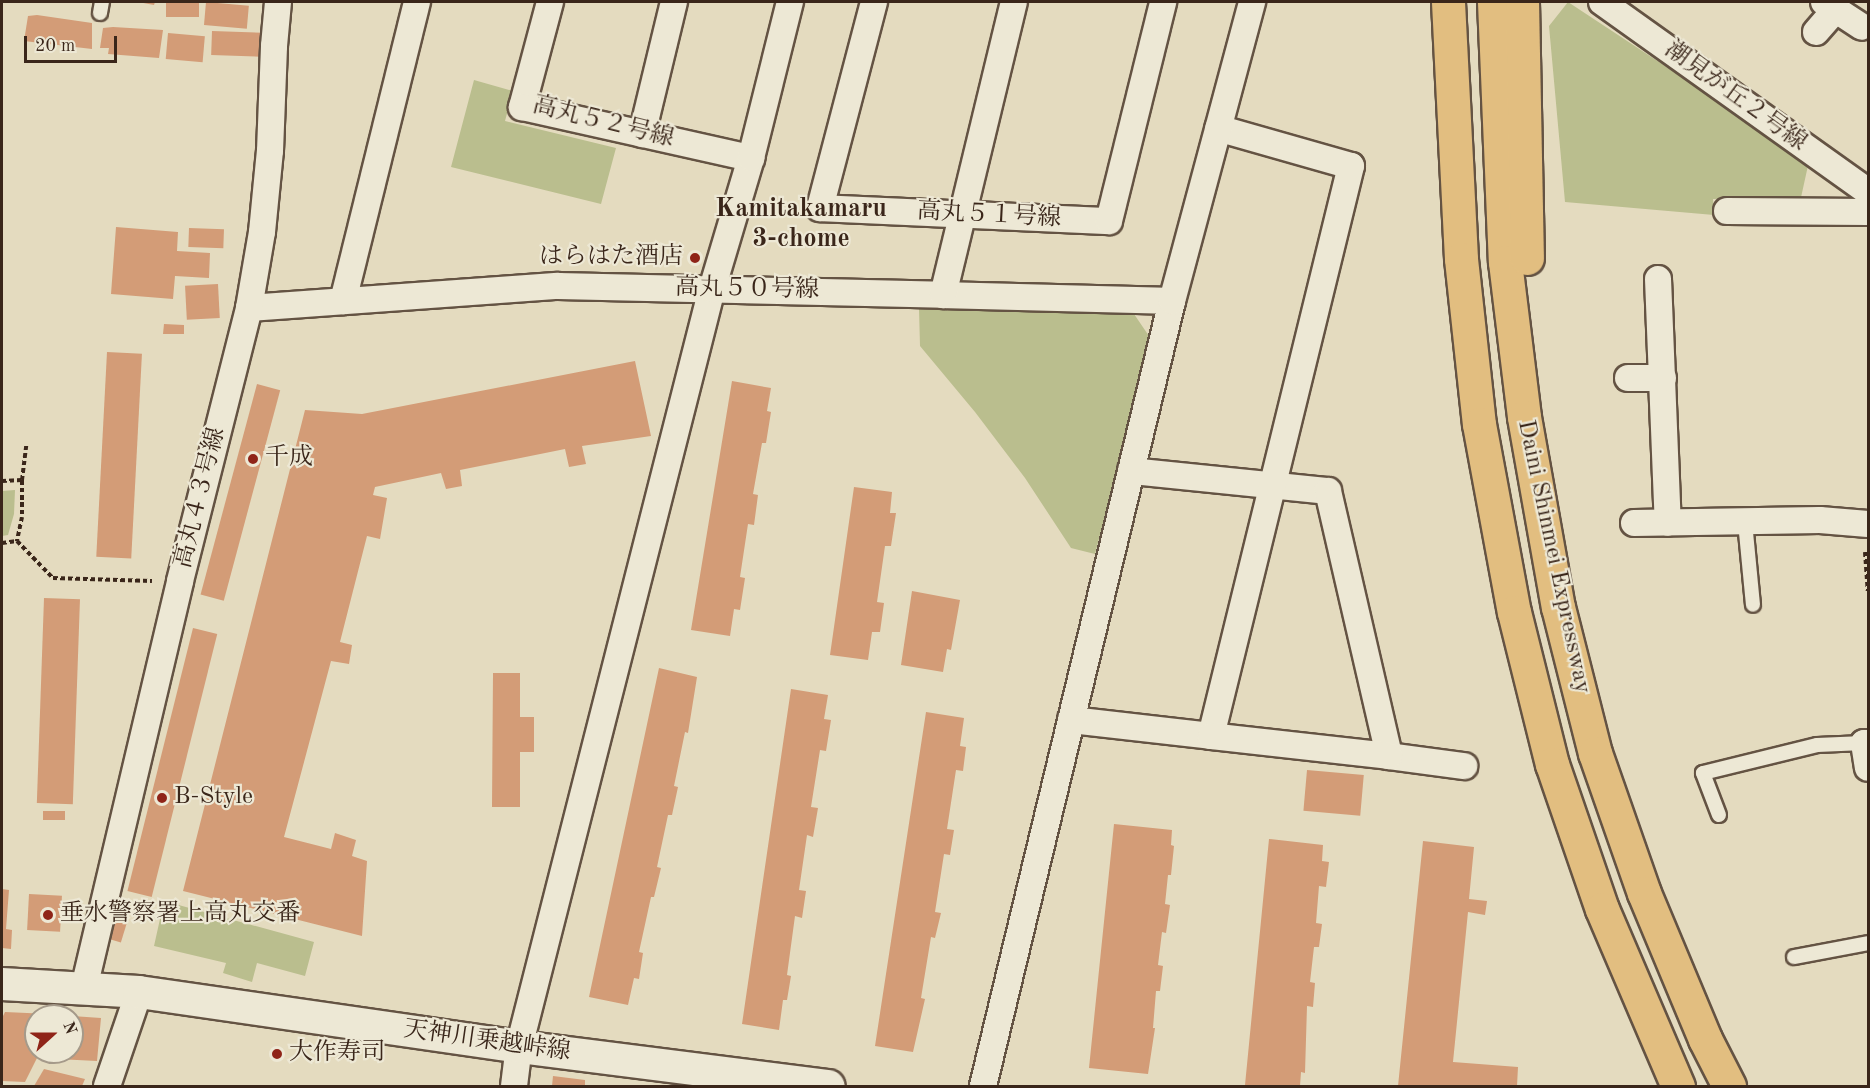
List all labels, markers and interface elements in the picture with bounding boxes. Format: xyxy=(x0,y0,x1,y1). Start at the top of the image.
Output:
scale bar xyxy=(27,24,120,62)
street label: 潮見が丘２号線 xyxy=(1659,36,1811,158)
text: 20 m xyxy=(35,37,75,55)
street label: 高丸５２号線 xyxy=(530,92,676,154)
district label: Kamitakamaru 3-chome xyxy=(715,194,887,255)
street label: 高丸５１号線 xyxy=(916,198,1062,234)
place label: はらはた酒店 xyxy=(539,244,683,272)
marker: はらはた酒店 xyxy=(688,251,702,265)
street label: 高丸５０号線 xyxy=(675,274,819,306)
street label: Daini Shinmei Expressway xyxy=(1510,417,1596,697)
street label: 高丸４３号線 xyxy=(170,425,232,571)
place label: 千成 xyxy=(265,445,313,473)
marker: 千成 xyxy=(246,452,260,466)
place label: B-Style xyxy=(174,784,253,812)
marker: B-Style xyxy=(155,791,169,805)
place label: 垂水警察署上高丸交番 xyxy=(60,901,300,929)
marker: 垂水警察署上高丸交番 xyxy=(41,908,55,922)
north arrow xyxy=(24,1004,84,1064)
street label: 天神川乗越峠線 xyxy=(402,1016,572,1068)
text: N xyxy=(59,1020,79,1037)
place label: 大作寿司 xyxy=(289,1040,385,1068)
marker: 大作寿司 xyxy=(270,1047,284,1061)

